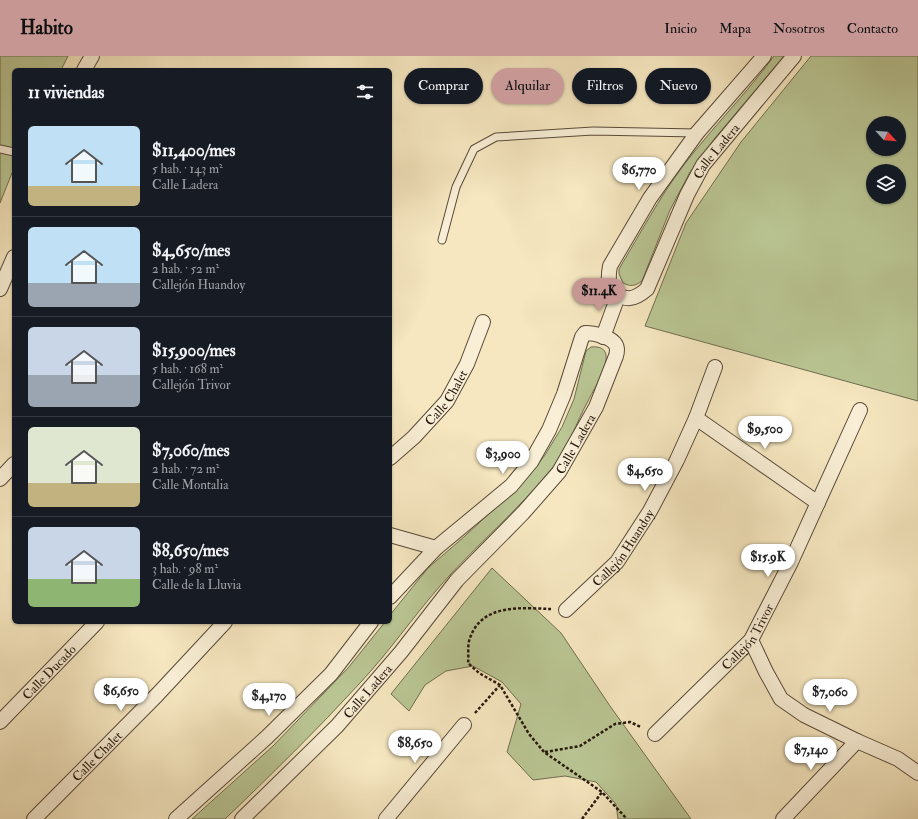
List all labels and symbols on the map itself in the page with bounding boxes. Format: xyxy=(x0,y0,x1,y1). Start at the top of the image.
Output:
north arrow xyxy=(866,116,906,156)
street label: Calle Ladera xyxy=(690,120,744,182)
pin: $6,770 xyxy=(606,157,672,191)
pin: $11.4K xyxy=(566,278,632,312)
street label: Calle Chalet xyxy=(422,367,471,429)
street label: Calle Ladera xyxy=(552,411,600,477)
pin: $9,500 xyxy=(732,416,798,450)
pin: $3,900 xyxy=(470,441,536,475)
pin: $4,650 xyxy=(612,458,678,492)
street label: Callejón Huandoy xyxy=(589,506,659,590)
pin: $15.9K xyxy=(735,544,801,578)
street label: Callejón Trivor xyxy=(718,601,777,674)
street label: Calle Ducado xyxy=(19,642,80,703)
street label: Calle Ladera xyxy=(340,661,396,722)
pin: $6,650 xyxy=(88,678,154,712)
pin: $7,060 xyxy=(797,679,863,713)
pin: $4,170 xyxy=(236,683,302,717)
street label: Calle Chalet xyxy=(69,728,126,785)
pin: $8,650 xyxy=(382,730,448,764)
pin: $7,140 xyxy=(778,737,844,771)

